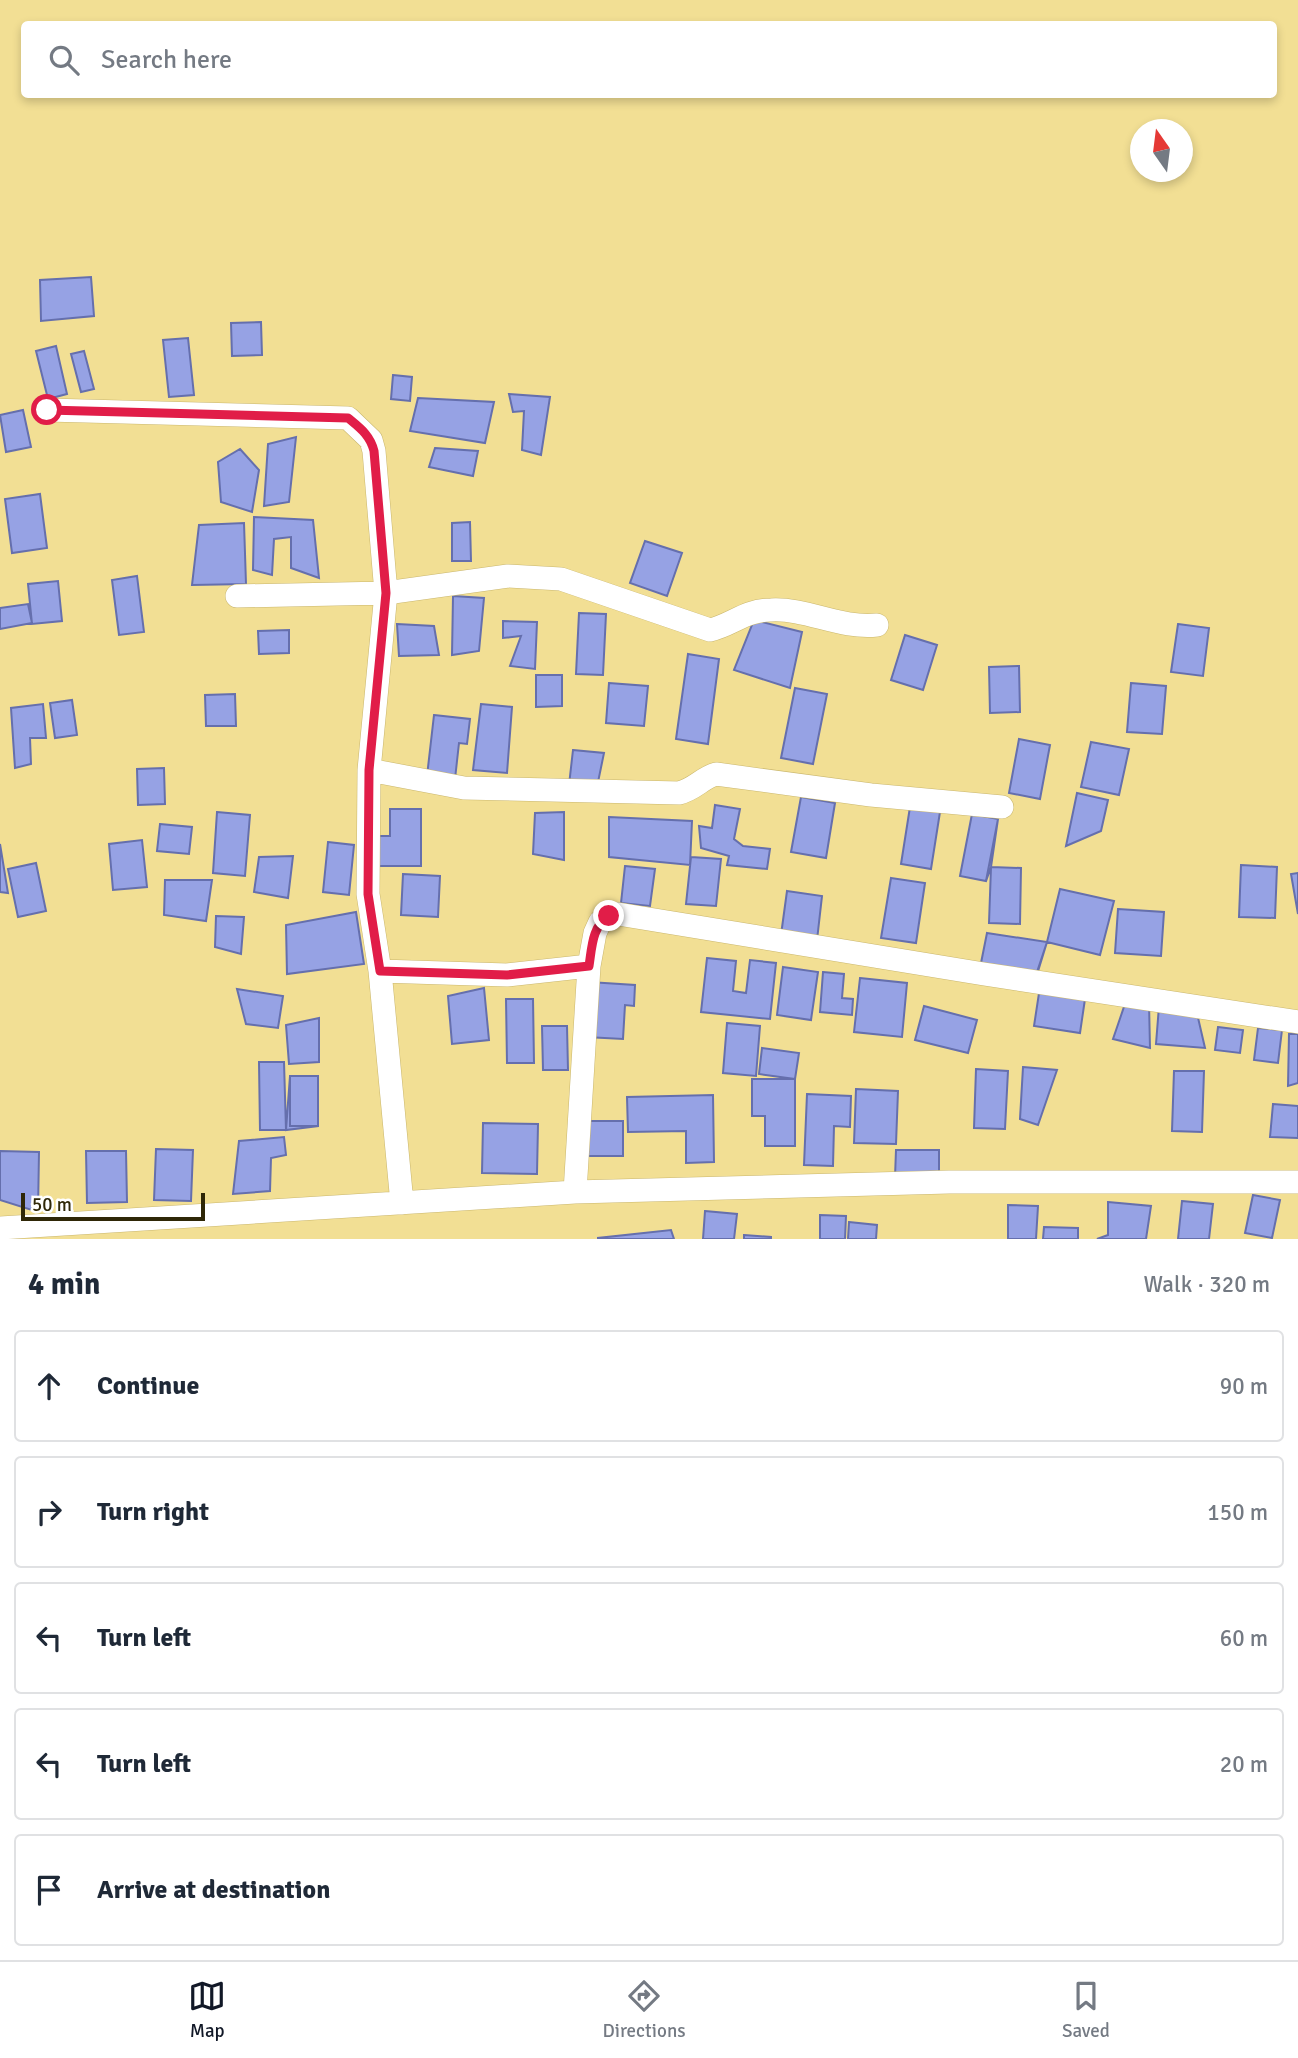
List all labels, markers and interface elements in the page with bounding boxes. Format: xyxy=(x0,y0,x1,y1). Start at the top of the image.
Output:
search box xyxy=(21,21,1277,98)
icon: search xyxy=(45,41,83,79)
text: Search here xyxy=(101,44,232,76)
north arrow xyxy=(1130,119,1193,182)
route start xyxy=(31,394,62,425)
route end xyxy=(593,900,624,931)
scale bar xyxy=(21,1190,205,1222)
text: 50 m xyxy=(32,1193,72,1217)
text: 4 min xyxy=(28,1266,100,1303)
text: Walk · 320 m xyxy=(1144,1270,1270,1299)
icon: ahead xyxy=(30,1367,68,1405)
text: Continue xyxy=(97,1370,199,1402)
text: 90 m xyxy=(1220,1372,1268,1401)
icon: right xyxy=(30,1493,68,1531)
text: Turn right xyxy=(97,1496,209,1528)
text: 150 m xyxy=(1207,1498,1268,1527)
icon: left xyxy=(30,1619,68,1657)
text: Turn left xyxy=(97,1622,191,1654)
text: 60 m xyxy=(1220,1624,1268,1653)
icon: left xyxy=(30,1745,68,1783)
text: Turn left xyxy=(97,1748,191,1780)
text: 20 m xyxy=(1220,1750,1268,1779)
icon: arrive xyxy=(30,1871,68,1909)
text: Arrive at destination xyxy=(97,1874,330,1906)
tab: Map xyxy=(188,1977,226,2043)
tab: Directions xyxy=(603,1977,686,2043)
tab: Saved xyxy=(1062,1977,1110,2043)

